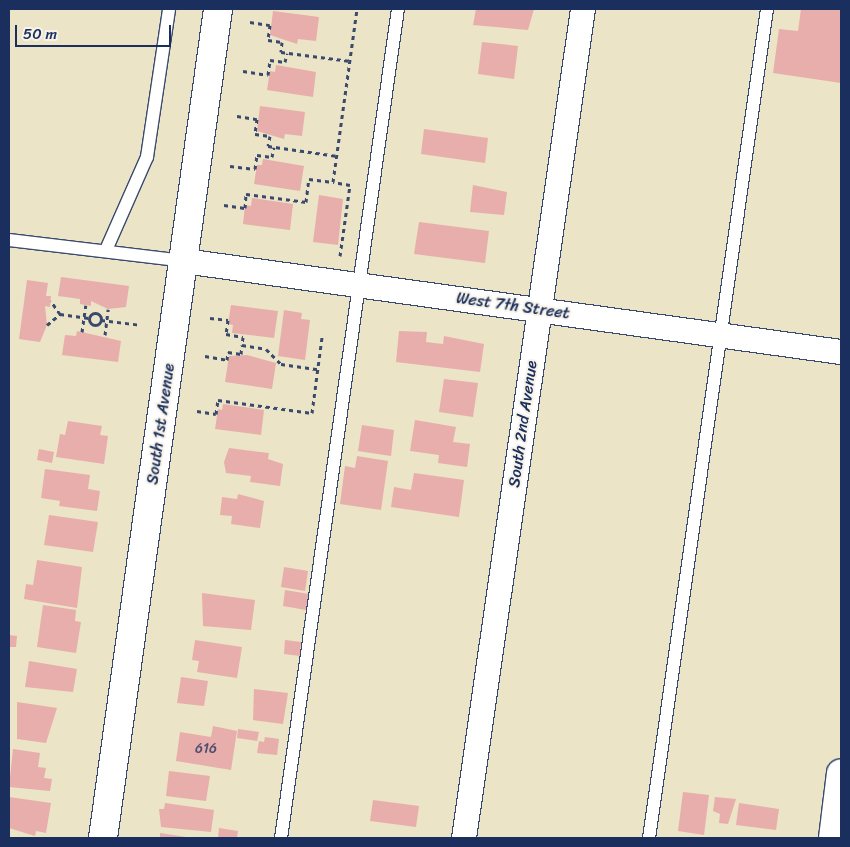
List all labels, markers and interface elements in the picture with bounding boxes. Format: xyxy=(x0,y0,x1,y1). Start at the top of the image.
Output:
scale bar xyxy=(18,15,174,47)
text: 50 m xyxy=(23,21,57,47)
street label: West 7th Street xyxy=(455,289,571,323)
street label: South 2nd Avenue xyxy=(505,359,541,489)
street label: South 1st Avenue xyxy=(143,362,179,486)
house number: 616 xyxy=(195,741,217,757)

